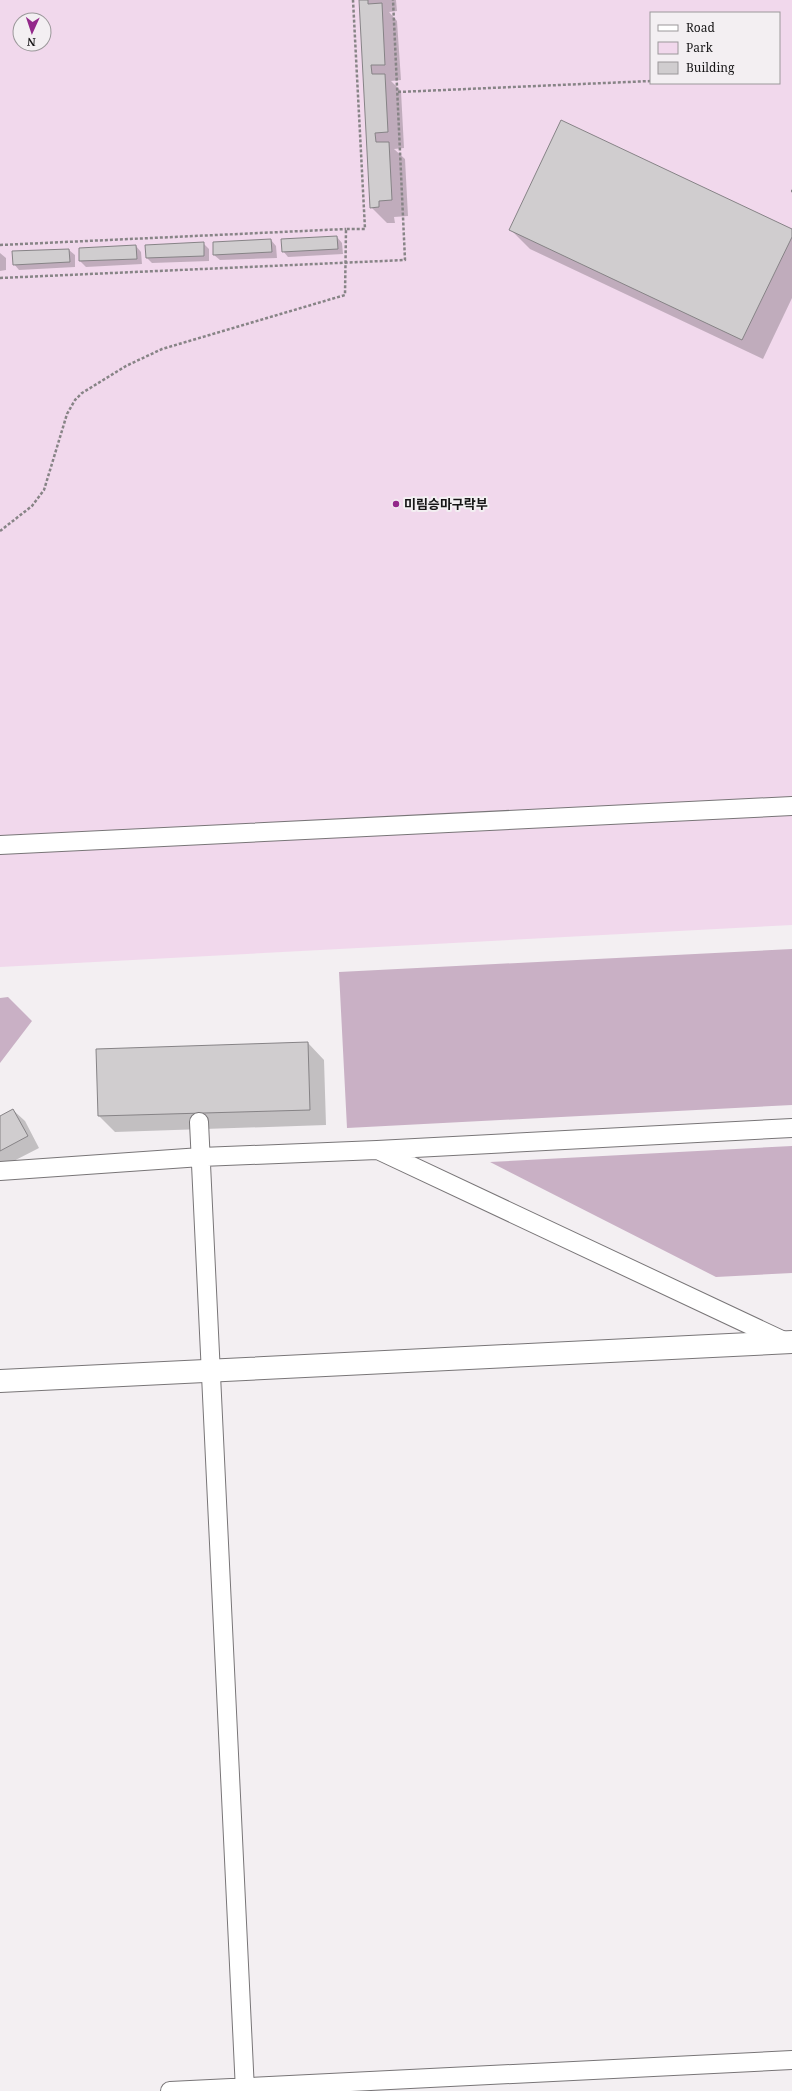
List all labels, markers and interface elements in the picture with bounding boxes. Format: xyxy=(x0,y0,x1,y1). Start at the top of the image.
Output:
north arrow xyxy=(12,12,52,52)
legend xyxy=(650,12,780,84)
text: Road xyxy=(686,19,716,36)
text: N xyxy=(26,35,36,50)
text: Park xyxy=(686,39,714,56)
text: Building xyxy=(686,59,735,76)
place label: 미림승마구락부 xyxy=(404,495,488,513)
marker: 미림승마구락부 xyxy=(391,499,401,509)

